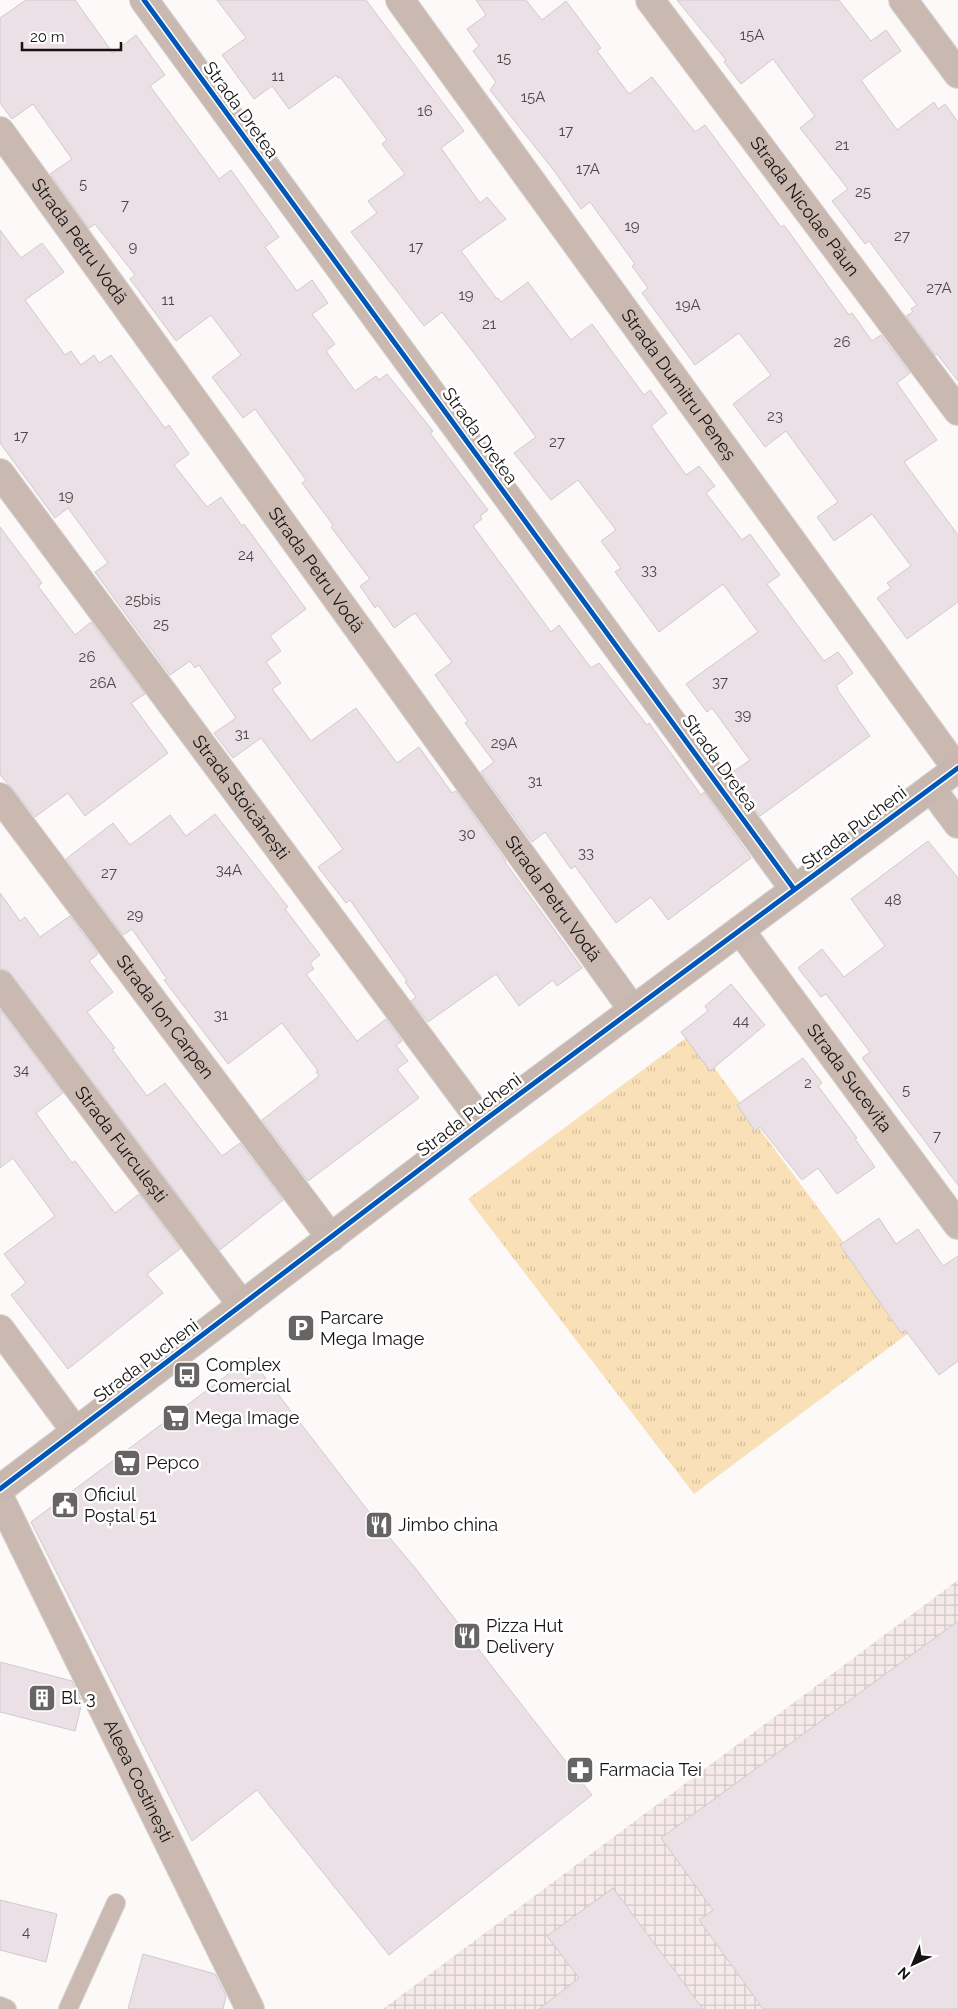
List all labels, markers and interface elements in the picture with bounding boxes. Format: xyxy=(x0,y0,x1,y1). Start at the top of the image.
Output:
scale bar xyxy=(22,20,121,52)
house number: 15A xyxy=(740,26,764,44)
text: 20 m xyxy=(30,28,65,46)
house number: 15 xyxy=(497,49,511,67)
street label: Strada Dretea xyxy=(199,57,283,162)
house number: 11 xyxy=(272,67,285,85)
house number: 15A xyxy=(521,88,545,106)
house number: 16 xyxy=(417,102,433,120)
house number: 17 xyxy=(559,122,573,140)
street label: Strada Nicolae Păun xyxy=(746,132,864,280)
house number: 21 xyxy=(835,136,850,154)
house number: 17A xyxy=(576,160,600,178)
street label: Strada Petru Vodă xyxy=(28,174,132,308)
house number: 5 xyxy=(79,175,87,193)
house number: 25 xyxy=(855,183,871,201)
house number: 7 xyxy=(121,196,129,214)
house number: 19 xyxy=(624,217,640,235)
house number: 27 xyxy=(894,227,910,245)
house number: 9 xyxy=(129,238,138,256)
house number: 17 xyxy=(409,238,423,256)
house number: 27A xyxy=(926,279,952,297)
house number: 19 xyxy=(458,286,474,304)
house number: 11 xyxy=(162,291,175,309)
house number: 19A xyxy=(675,296,701,314)
street label: Strada Dumitru Peneș xyxy=(617,305,741,464)
house number: 21 xyxy=(482,315,497,333)
house number: 26 xyxy=(834,333,850,351)
street label: Strada Dretea xyxy=(438,383,522,488)
house number: 23 xyxy=(767,407,783,425)
house number: 17 xyxy=(14,427,28,445)
house number: 27 xyxy=(549,433,565,451)
house number: 19 xyxy=(58,487,74,505)
street label: Strada Petru Vodă xyxy=(264,503,369,637)
house number: 24 xyxy=(238,546,254,564)
house number: 33 xyxy=(641,561,657,579)
house number: 25bis xyxy=(125,591,161,609)
house number: 25 xyxy=(153,615,169,633)
house number: 26 xyxy=(79,648,95,666)
house number: 37 xyxy=(712,673,728,691)
house number: 26A xyxy=(90,674,116,692)
house number: 39 xyxy=(735,706,752,724)
street label: Strada Dretea xyxy=(678,710,762,815)
house number: 31 xyxy=(235,725,250,743)
street label: Strada Stoicănești xyxy=(188,731,294,863)
house number: 29A xyxy=(491,734,517,752)
house number: 31 xyxy=(528,772,543,790)
street label: Strada Pucheni xyxy=(797,781,910,874)
house number: 30 xyxy=(458,825,476,843)
street label: Strada Petru Vodă xyxy=(501,831,606,965)
house number: 33 xyxy=(578,844,594,862)
house number: 34A xyxy=(216,861,242,879)
house number: 27 xyxy=(101,864,117,882)
house number: 48 xyxy=(884,891,902,909)
house number: 29 xyxy=(127,906,144,924)
street label: Strada Ion Carpen xyxy=(112,951,219,1083)
house number: 31 xyxy=(214,1006,229,1024)
house number: 44 xyxy=(733,1012,749,1030)
street label: Strada Sucevița xyxy=(803,1019,897,1136)
house number: 34 xyxy=(13,1061,29,1079)
street label: Strada Pucheni xyxy=(412,1068,525,1161)
house number: 2 xyxy=(804,1074,812,1092)
house number: 5 xyxy=(902,1081,910,1099)
street label: Strada Furculești xyxy=(71,1082,172,1206)
house number: 7 xyxy=(933,1127,941,1145)
place label: Parcare Mega Image xyxy=(320,1307,425,1349)
parking icon: Parcare Mega Image xyxy=(286,1313,316,1343)
street label: Strada Pucheni xyxy=(89,1314,202,1407)
place label: Complex Comercial xyxy=(206,1354,291,1396)
bus stop icon: Complex Comercial xyxy=(172,1360,202,1390)
supermarket icon: Mega Image xyxy=(161,1403,191,1433)
place label: Mega Image xyxy=(195,1407,300,1428)
supermarket icon: Pepco xyxy=(112,1448,142,1478)
place label: Pepco xyxy=(146,1452,199,1473)
place label: Oficiul Poștal 51 xyxy=(84,1484,157,1526)
public building icon: Oficiul Poștal 51 xyxy=(50,1490,80,1520)
restaurant icon: Jimbo china xyxy=(364,1510,394,1540)
place label: Jimbo china xyxy=(398,1514,498,1535)
place label: Pizza Hut Delivery xyxy=(486,1615,563,1657)
restaurant icon: Pizza Hut Delivery xyxy=(452,1621,482,1651)
building icon: Bl. 3 xyxy=(27,1683,57,1713)
place label: Bl. 3 xyxy=(61,1687,96,1708)
street label: Aleea Costinești xyxy=(100,1716,178,1846)
pharmacy icon: Farmacia Tei xyxy=(565,1755,595,1785)
place label: Farmacia Tei xyxy=(599,1759,702,1780)
house number: 4 xyxy=(22,1923,30,1941)
north arrow xyxy=(888,1939,938,1989)
text: N xyxy=(895,1964,913,1983)

